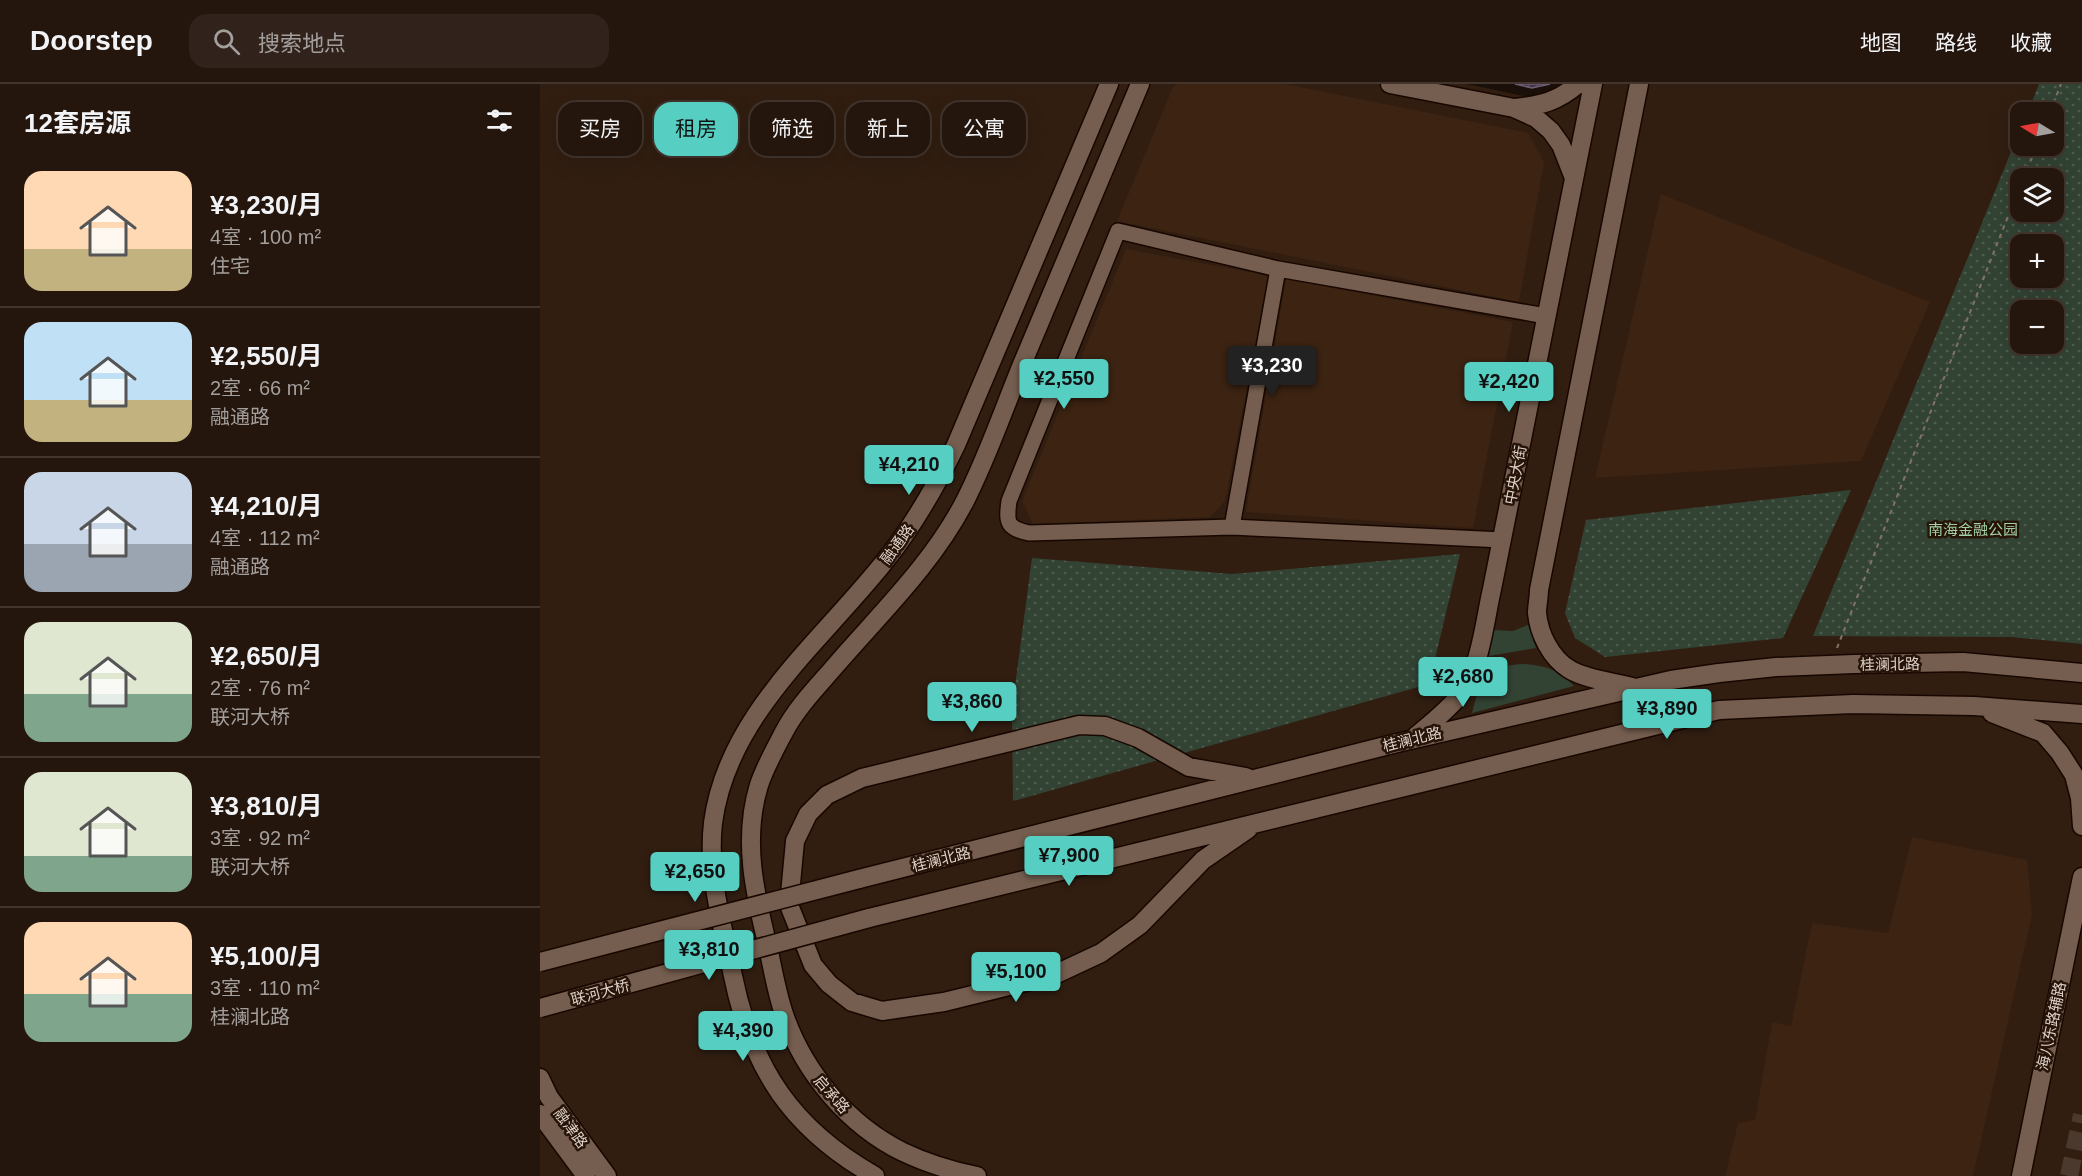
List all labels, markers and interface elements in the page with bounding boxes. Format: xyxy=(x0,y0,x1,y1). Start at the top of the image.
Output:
search box xyxy=(189,14,609,68)
text: Doorstep xyxy=(30,25,153,56)
icon: search xyxy=(210,25,243,58)
text: 搜索地点 xyxy=(258,31,346,56)
text: 地图 xyxy=(1860,31,1902,54)
text: 路线 xyxy=(1935,31,1977,54)
text: 收藏 xyxy=(2010,31,2052,54)
chip: 买房 xyxy=(558,102,642,156)
chip: 租房 xyxy=(654,102,738,156)
chip: 筛选 xyxy=(750,102,834,156)
chip: 新上 xyxy=(846,102,930,156)
chip: 公寓 xyxy=(942,102,1026,156)
north arrow xyxy=(2010,102,2064,156)
map controls xyxy=(2010,102,2064,354)
icon: filters xyxy=(483,104,516,137)
text: 12套房源 xyxy=(24,108,131,138)
button: layers xyxy=(2010,168,2064,222)
text: ¥3,230/月 xyxy=(210,190,323,220)
icon: home xyxy=(72,195,144,267)
text: 4室 · 100 m² xyxy=(210,226,321,248)
button: + xyxy=(2010,234,2064,288)
text: 住宅 xyxy=(210,255,250,277)
button: − xyxy=(2010,300,2064,354)
text: ¥2,550/月 xyxy=(210,341,323,371)
icon: home xyxy=(72,346,144,418)
pin: ¥3,230 xyxy=(1223,346,1321,397)
text: ¥3,230 xyxy=(1241,354,1303,376)
pin: ¥2,550 xyxy=(1015,359,1113,410)
pin: ¥2,420 xyxy=(1460,362,1558,413)
text: ¥2,550 xyxy=(1033,367,1095,389)
text: ¥2,420 xyxy=(1478,370,1540,392)
text: 2室 · 66 m² xyxy=(210,377,310,399)
text: 融通路 xyxy=(210,406,270,428)
street label: 中央大街 xyxy=(1501,444,1529,506)
pin: ¥4,210 xyxy=(860,445,958,496)
text: ¥4,210 xyxy=(878,453,940,475)
text: ¥4,210/月 xyxy=(210,491,323,521)
icon: home xyxy=(72,496,144,568)
street label: 融通路 xyxy=(877,521,917,567)
park label: 南海金融公园 xyxy=(1928,521,2018,538)
text: 4室 · 112 m² xyxy=(210,527,320,549)
text: 融通路 xyxy=(210,556,270,578)
text: ¥2,650/月 xyxy=(210,641,323,671)
icon: home xyxy=(72,646,144,718)
street label: 桂澜北路 xyxy=(1860,655,1920,673)
pin: ¥2,680 xyxy=(1414,657,1512,708)
text: ¥2,680 xyxy=(1432,665,1494,687)
text: 2室 · 76 m² xyxy=(210,677,310,699)
pin: ¥3,860 xyxy=(923,682,1021,733)
pin: ¥3,890 xyxy=(1618,689,1716,740)
text: ¥3,860 xyxy=(941,690,1003,712)
text: ¥3,890 xyxy=(1636,697,1698,719)
text: 联河大桥 xyxy=(210,706,290,728)
street label: 桂澜北路 xyxy=(1381,723,1443,755)
text: ¥3,810/月 xyxy=(210,791,323,821)
icon: home xyxy=(72,796,144,868)
text: 3室 · 92 m² xyxy=(210,827,310,849)
pin: ¥7,900 xyxy=(1020,836,1118,887)
street label: 桂澜北路 xyxy=(910,843,972,875)
text: ¥7,900 xyxy=(1038,844,1100,866)
pin: ¥2,650 xyxy=(646,852,744,903)
text: 联河大桥 xyxy=(210,856,290,878)
text: ¥2,650 xyxy=(664,860,726,882)
pin: ¥3,810 xyxy=(660,930,758,981)
text: ¥3,810 xyxy=(678,938,740,960)
text: ¥5,100/月 xyxy=(210,941,323,971)
icon: home xyxy=(72,946,144,1018)
pin: ¥5,100 xyxy=(967,952,1065,1003)
text: ¥5,100 xyxy=(985,960,1047,982)
street label: 联河大桥 xyxy=(569,976,631,1008)
text: 3室 · 110 m² xyxy=(210,977,320,999)
street label: 海八东路辅路 xyxy=(2033,980,2069,1072)
text: 桂澜北路 xyxy=(210,1006,290,1028)
pin: ¥4,390 xyxy=(694,1011,792,1062)
text: ¥4,390 xyxy=(712,1019,774,1041)
street label: 启承路 xyxy=(811,1071,853,1117)
street label: 融津路 xyxy=(551,1105,591,1151)

